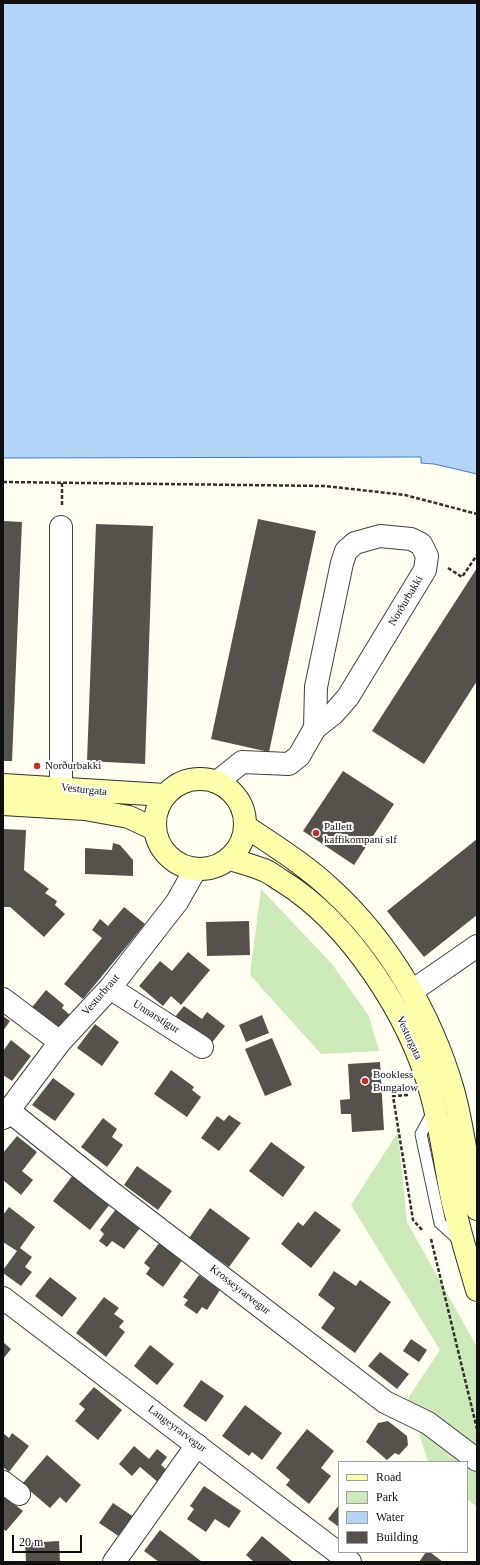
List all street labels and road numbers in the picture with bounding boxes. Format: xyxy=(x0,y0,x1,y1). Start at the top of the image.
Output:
street label: Norðurbakki xyxy=(386,574,426,628)
street label: Vesturgata xyxy=(60,781,108,799)
street label: Vesturbraut xyxy=(79,972,123,1018)
street label: Unnarstígur xyxy=(130,997,182,1037)
street label: Vesturgata xyxy=(393,1014,425,1062)
street label: Krosseyrarvegur xyxy=(207,1262,273,1318)
street label: Langeyrarvegur xyxy=(145,1403,209,1455)

